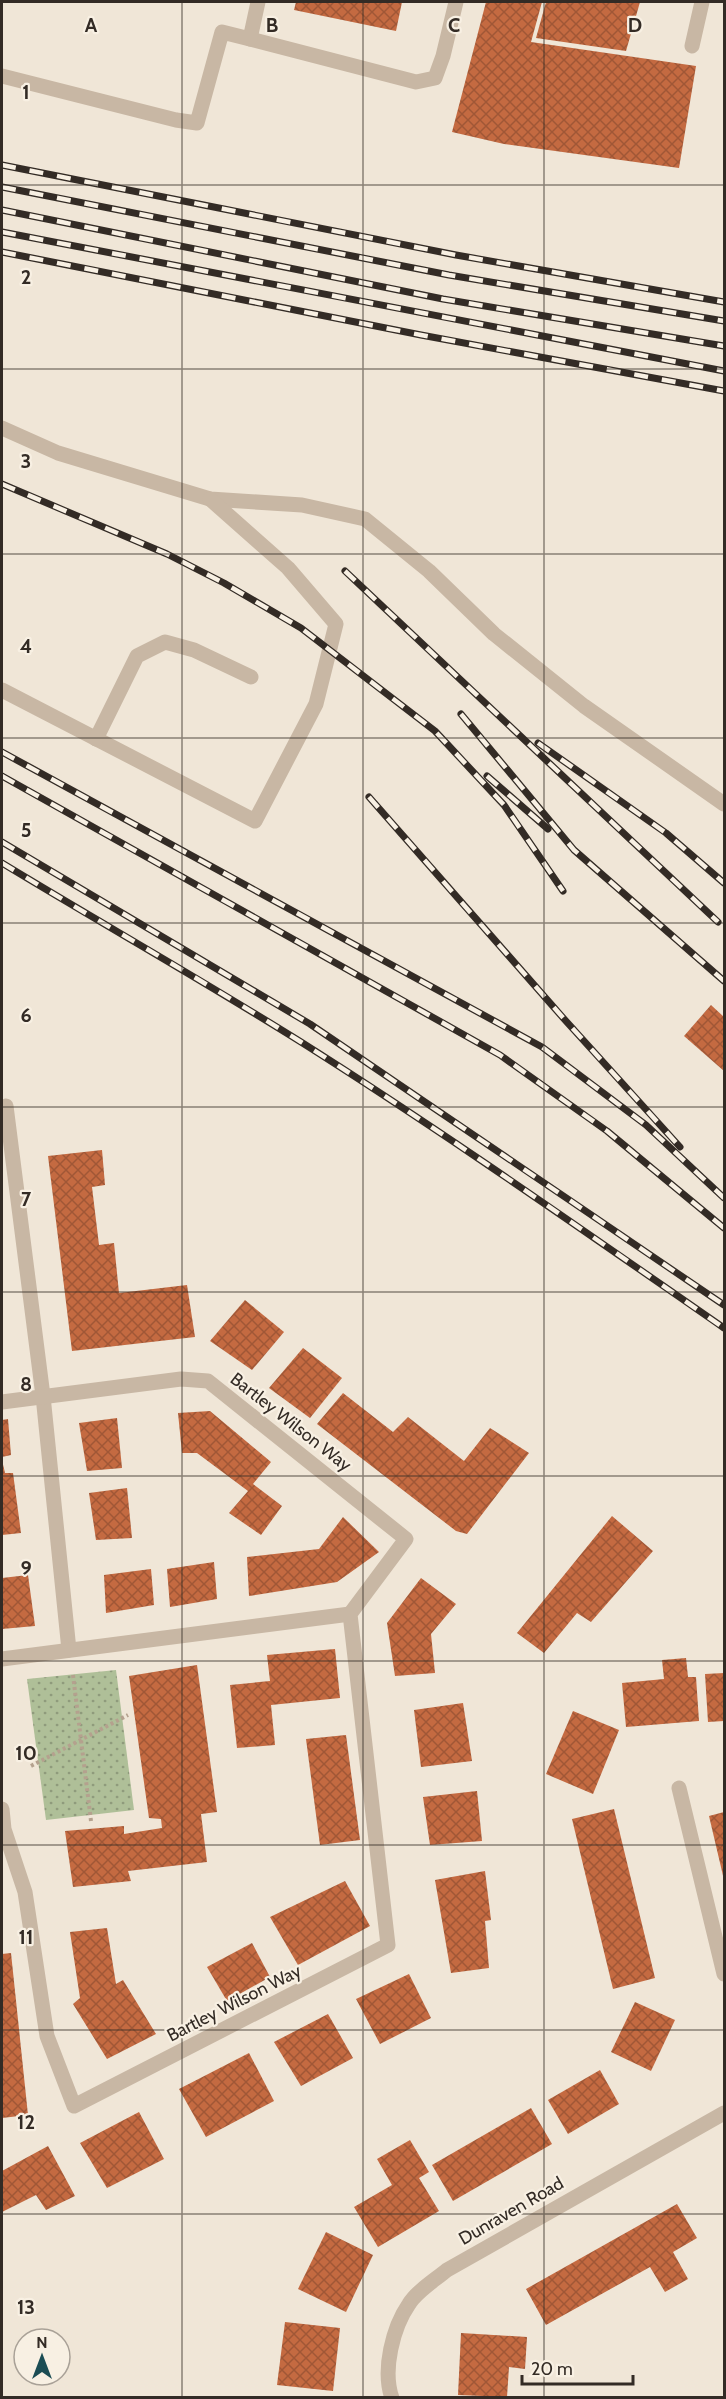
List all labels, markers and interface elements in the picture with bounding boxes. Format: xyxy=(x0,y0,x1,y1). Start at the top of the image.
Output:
text: A xyxy=(85,13,98,37)
text: B xyxy=(266,13,278,37)
text: C xyxy=(448,13,460,37)
text: D xyxy=(628,13,642,37)
text: 1 xyxy=(22,80,30,104)
text: 2 xyxy=(21,265,31,289)
text: 3 xyxy=(21,449,31,473)
text: 4 xyxy=(20,634,32,658)
text: 5 xyxy=(21,818,31,842)
text: 6 xyxy=(20,1003,32,1027)
text: 7 xyxy=(21,1187,32,1211)
street label: Bartley Wilson Way xyxy=(226,1368,356,1476)
text: 8 xyxy=(20,1372,32,1396)
text: 9 xyxy=(20,1556,32,1580)
text: 10 xyxy=(15,1741,37,1765)
text: 11 xyxy=(19,1925,33,1949)
street label: Bartley Wilson Way xyxy=(163,1960,305,2046)
text: 12 xyxy=(17,2110,35,2134)
street label: Dunraven Road xyxy=(455,2172,567,2250)
text: 13 xyxy=(17,2295,35,2319)
north arrow xyxy=(12,2327,72,2387)
text: N xyxy=(36,2333,48,2352)
scale bar xyxy=(522,2348,633,2386)
text: 20 m xyxy=(531,2358,573,2380)

